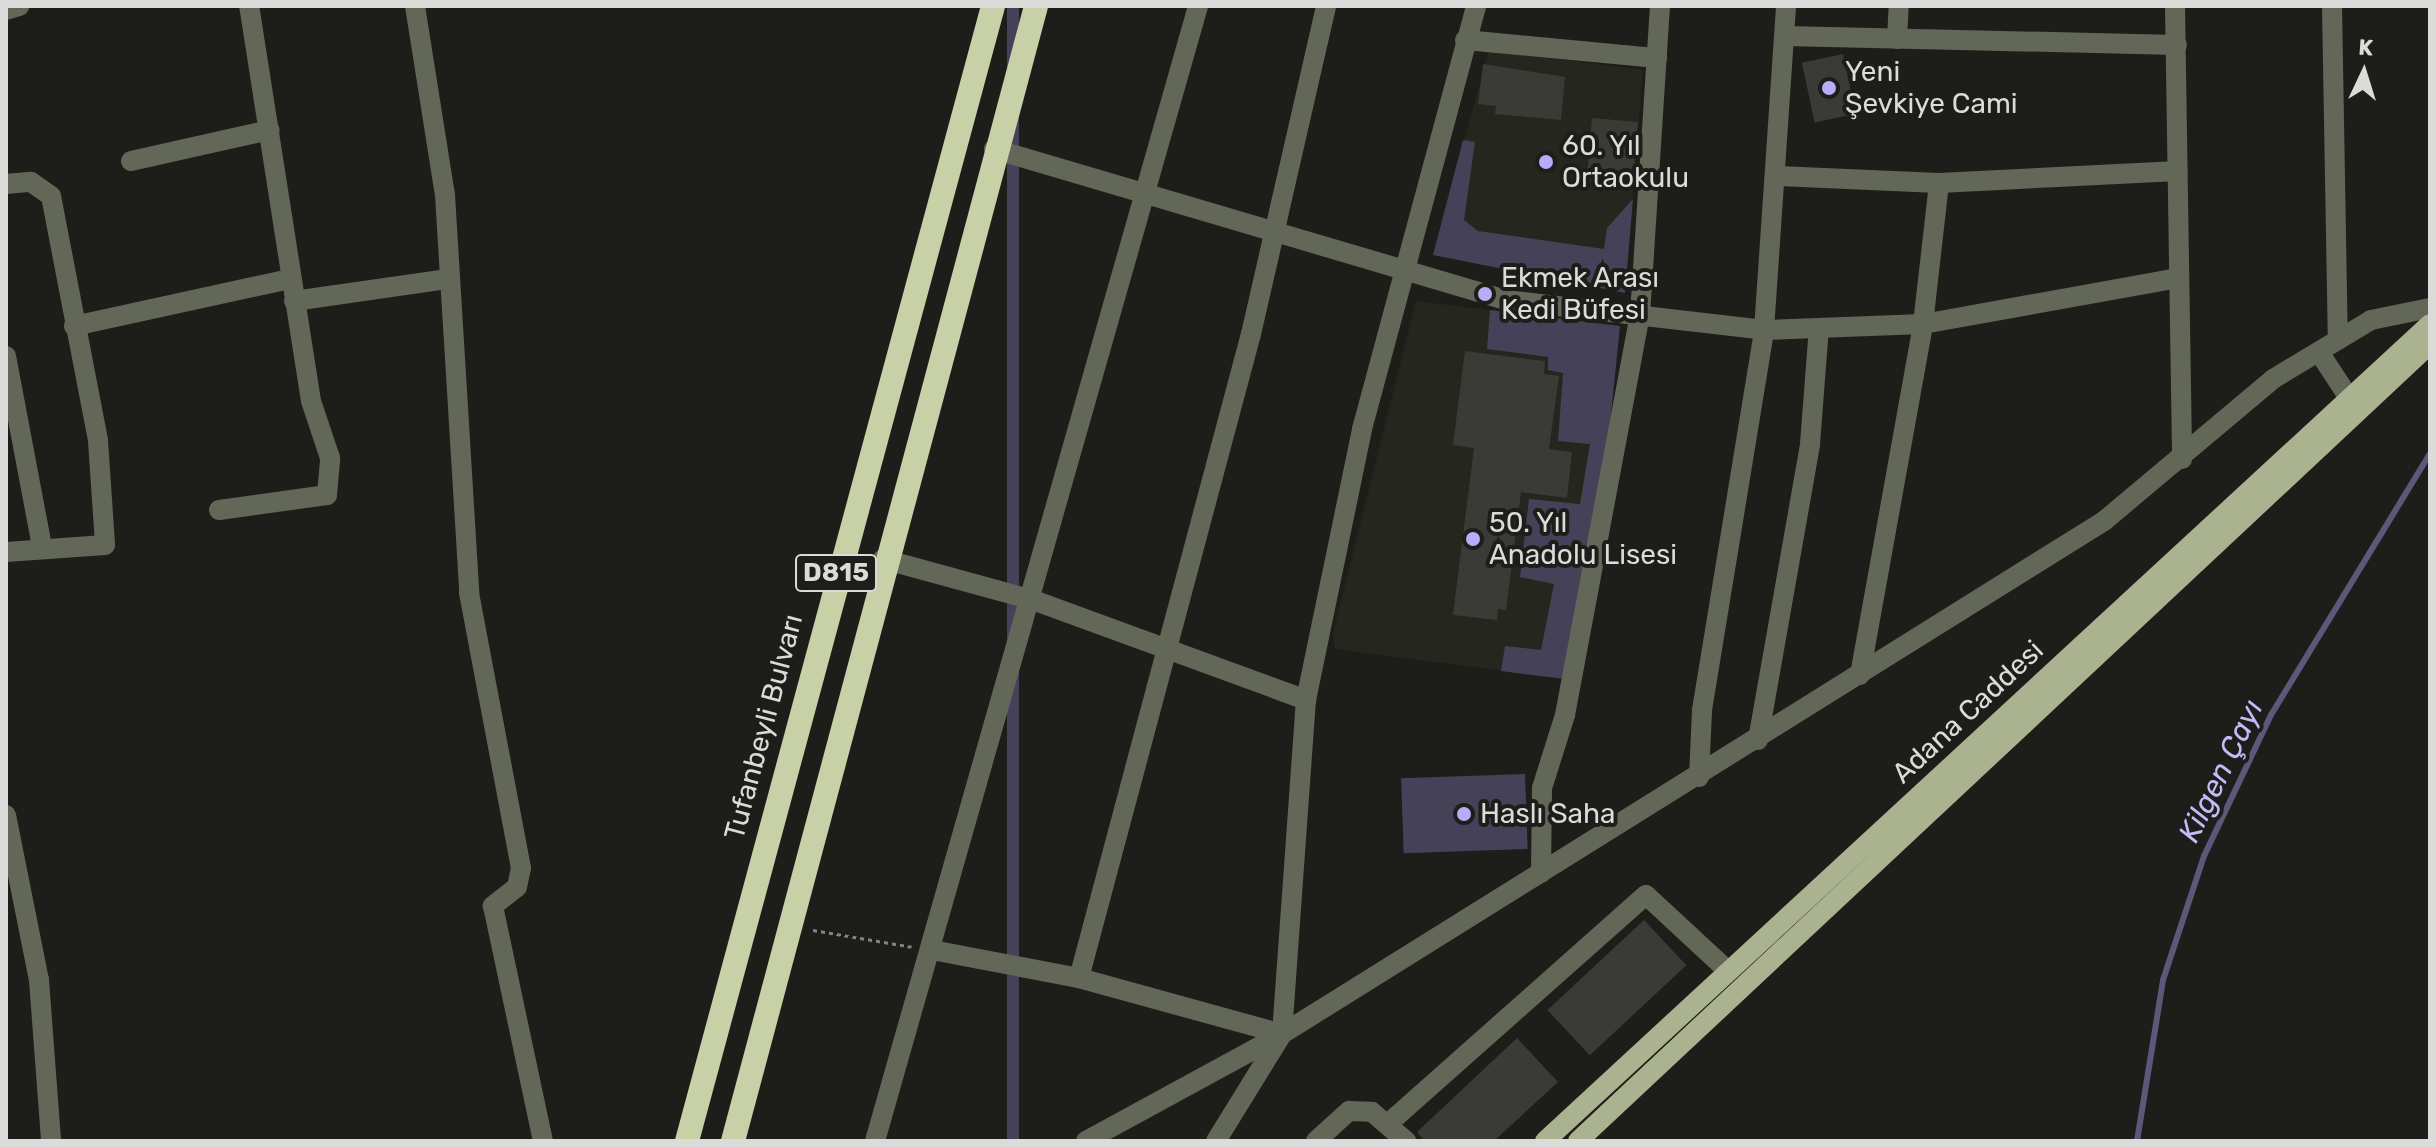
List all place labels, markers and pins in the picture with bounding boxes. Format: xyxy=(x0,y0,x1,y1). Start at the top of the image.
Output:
place label: Yeni Şevkiye Cami xyxy=(1845,55,2018,121)
marker: Yeni Şevkiye Cami xyxy=(1820,79,1838,97)
place label: 60. Yıl Ortaokulu xyxy=(1562,129,1689,195)
marker: 60. Yıl Ortaokulu xyxy=(1537,153,1555,171)
place label: Ekmek Arası Kedi Büfesi xyxy=(1501,261,1660,327)
marker: Ekmek Arası Kedi Büfesi xyxy=(1476,285,1494,303)
place label: 50. Yıl Anadolu Lisesi xyxy=(1489,506,1677,572)
marker: 50. Yıl Anadolu Lisesi xyxy=(1464,530,1482,548)
place label: Haslı Saha xyxy=(1480,797,1616,831)
marker: Haslı Saha xyxy=(1455,805,1473,823)

